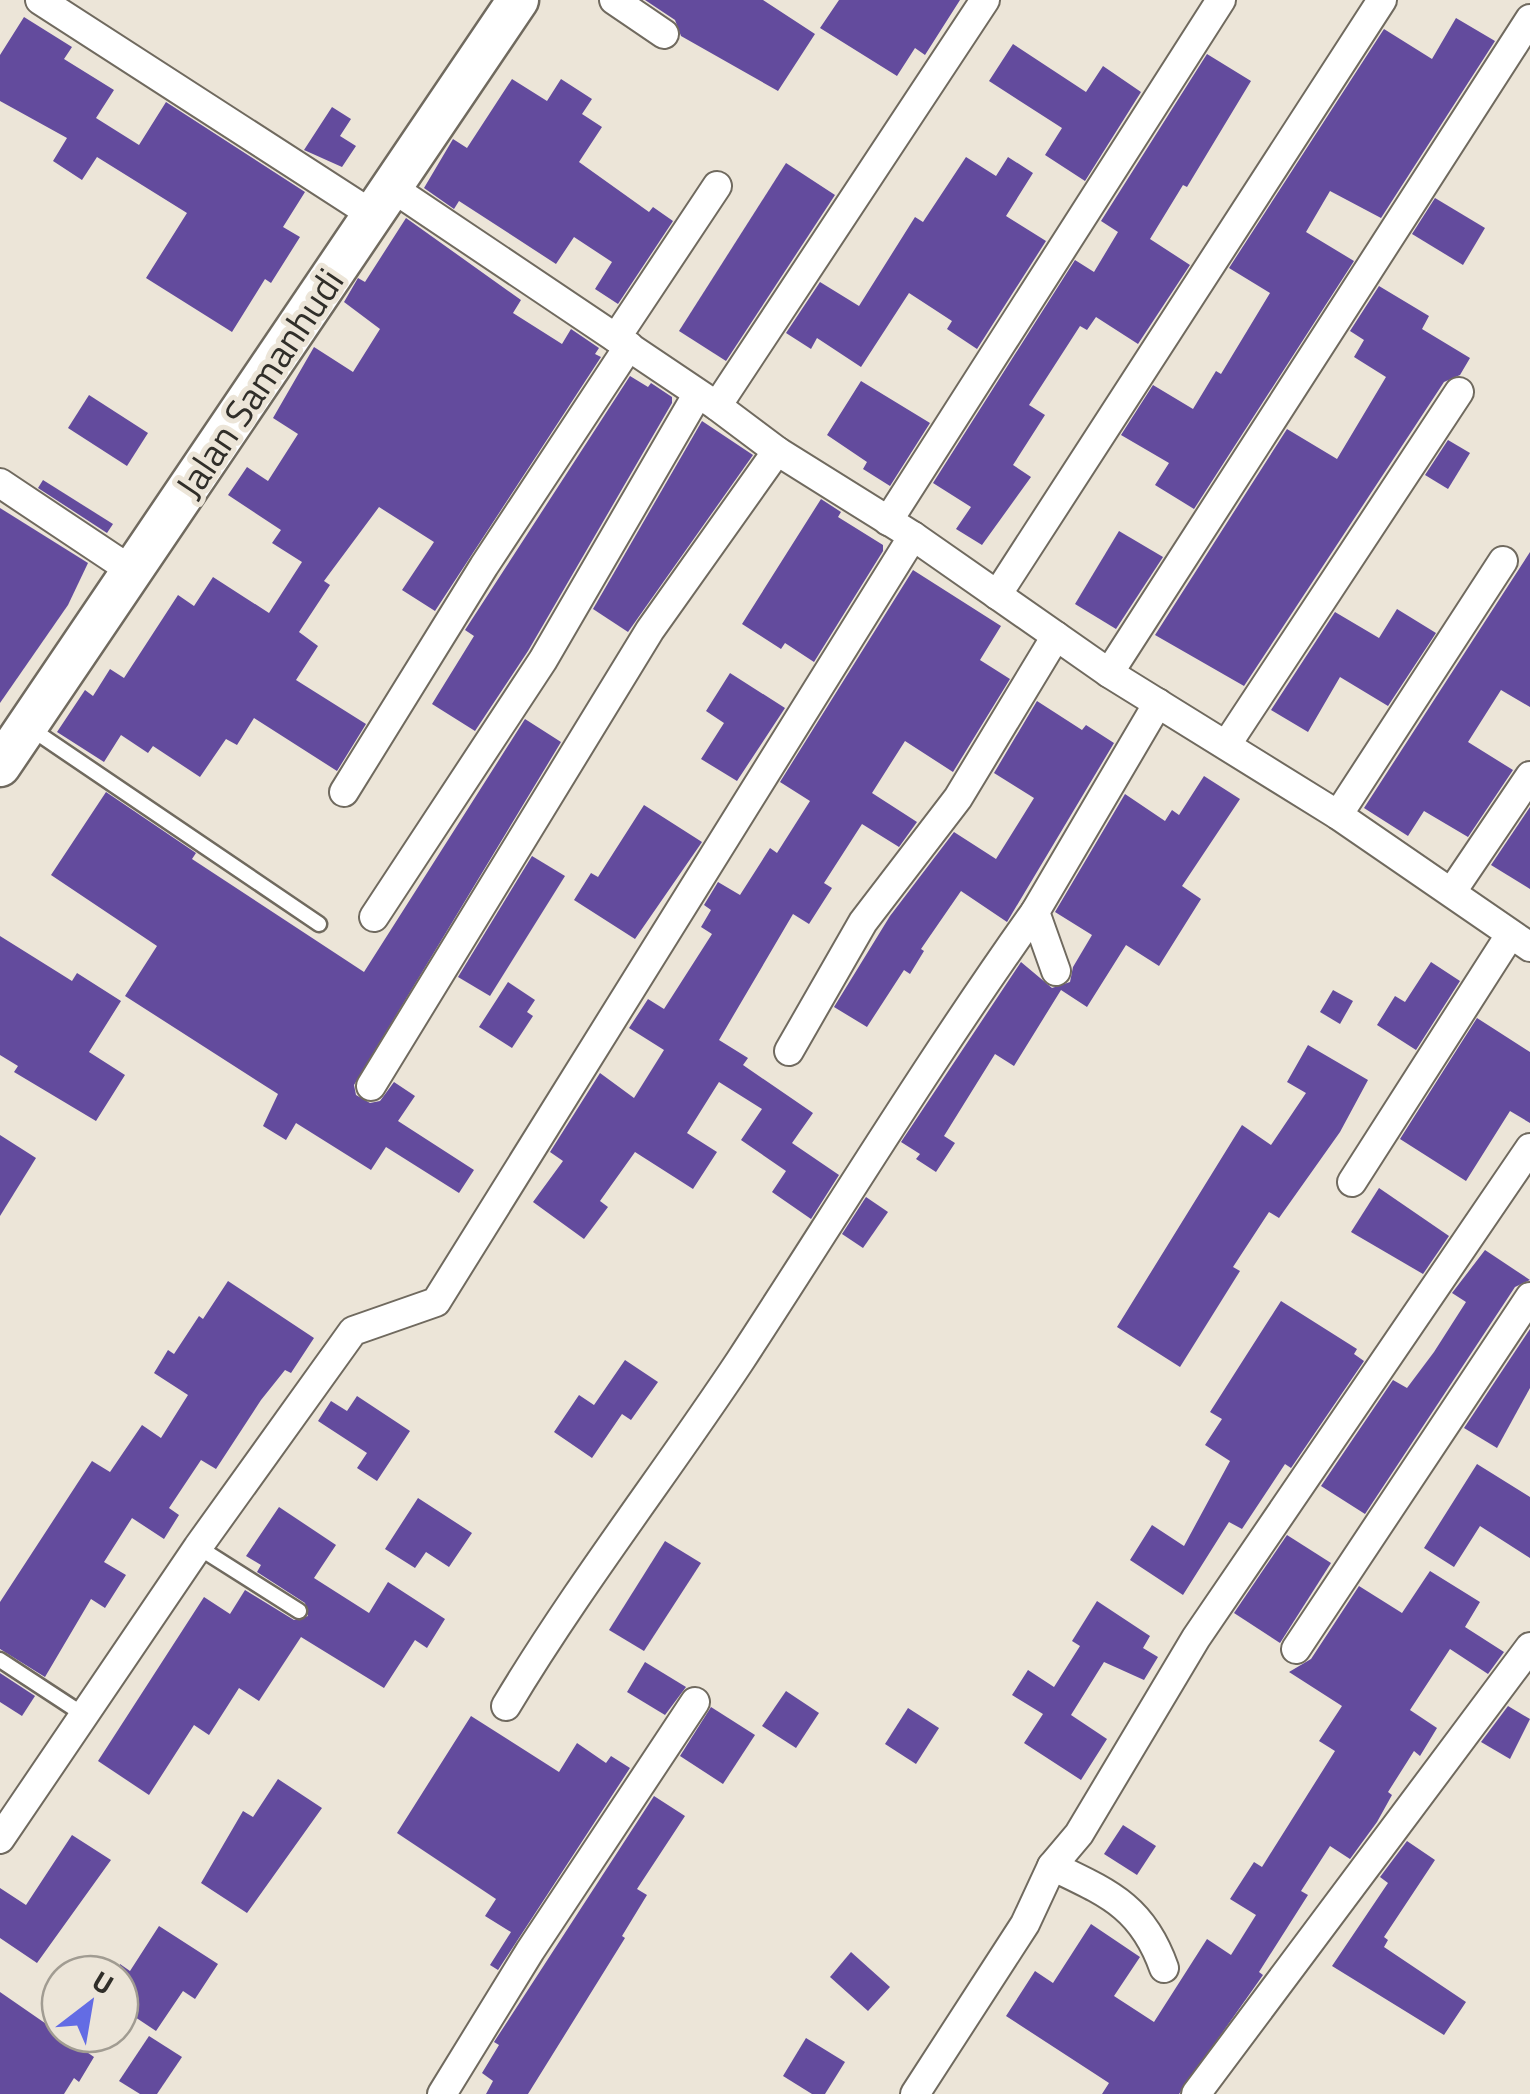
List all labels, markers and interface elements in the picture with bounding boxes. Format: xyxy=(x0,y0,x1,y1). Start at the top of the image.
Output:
street label: Jalan Samanhudi xyxy=(160,256,358,510)
north arrow xyxy=(40,1954,140,2054)
text: U xyxy=(84,1959,122,2005)

